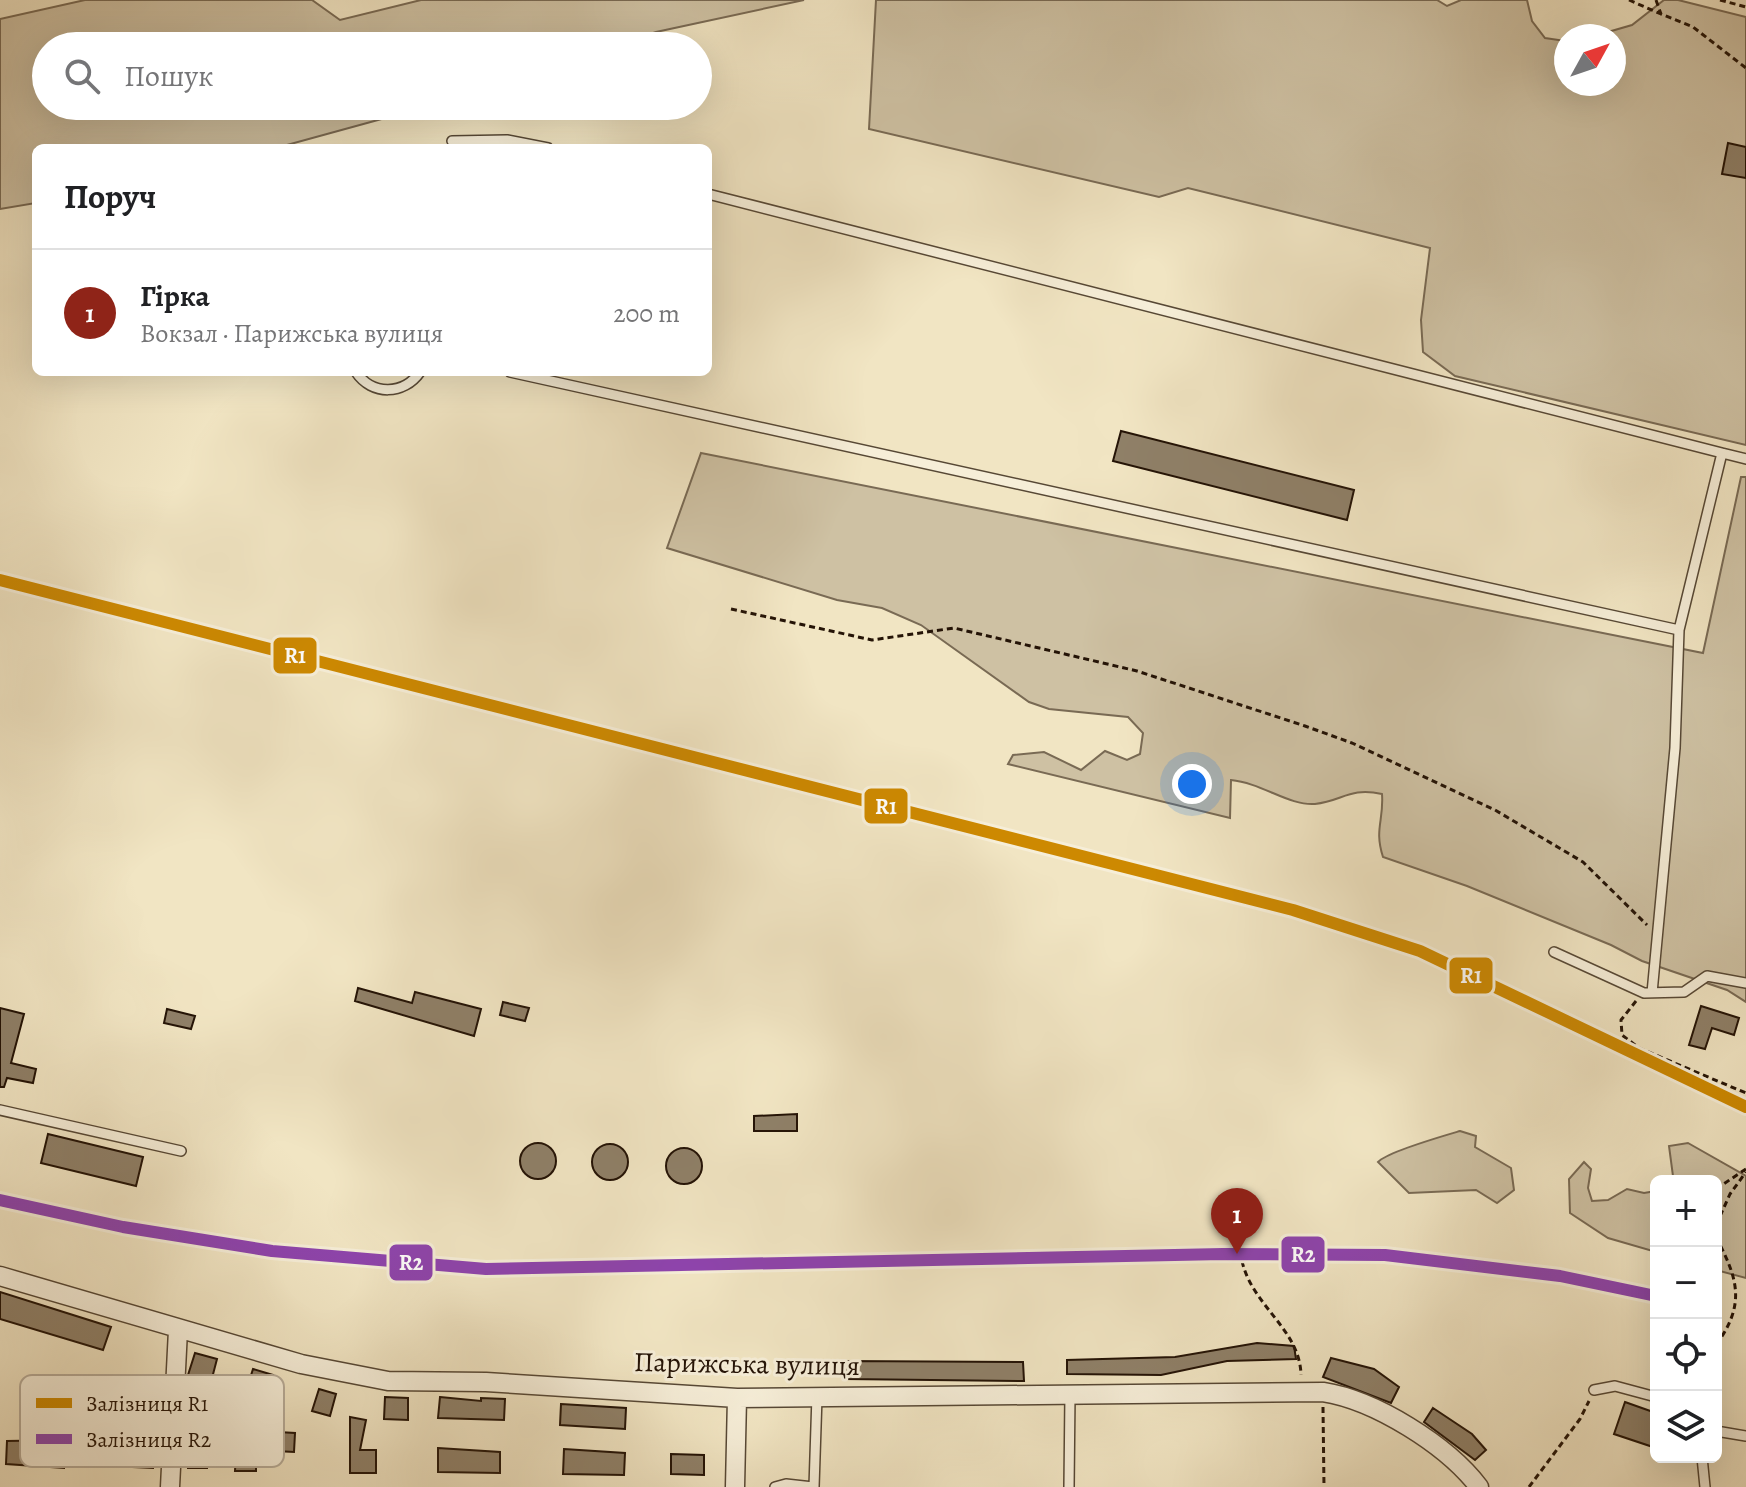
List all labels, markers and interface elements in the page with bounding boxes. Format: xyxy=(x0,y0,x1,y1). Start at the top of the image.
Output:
north arrow xyxy=(1554,24,1626,96)
search box xyxy=(32,32,712,120)
icon: search xyxy=(60,54,104,98)
text: Пошук xyxy=(124,56,214,96)
text: Поруч xyxy=(64,173,156,220)
text: Гірка xyxy=(140,276,210,316)
text: 1 xyxy=(85,296,95,331)
text: 200 m xyxy=(613,296,680,331)
text: Вокзал · Парижська вулиця xyxy=(140,316,443,351)
line badge: R1 xyxy=(272,636,318,675)
text: R1 xyxy=(284,641,306,671)
your location xyxy=(1172,764,1212,804)
line badge: R1 xyxy=(863,787,909,825)
text: R1 xyxy=(875,792,897,822)
line badge: R1 xyxy=(1448,956,1494,995)
text: R1 xyxy=(1460,961,1482,991)
map controls xyxy=(1650,1175,1722,1463)
button: + xyxy=(1650,1175,1722,1247)
pin: 1 xyxy=(1211,1188,1263,1254)
line badge: R2 xyxy=(1280,1235,1326,1274)
text: R2 xyxy=(1291,1240,1316,1270)
line badge: R2 xyxy=(388,1243,434,1282)
button: − xyxy=(1650,1247,1722,1319)
text: R2 xyxy=(399,1248,424,1278)
button: locate xyxy=(1650,1319,1722,1391)
street label: Парижська вулиця xyxy=(634,1343,860,1385)
legend xyxy=(20,1375,284,1467)
text: Залізниця R1 xyxy=(86,1389,208,1419)
button: layers xyxy=(1650,1391,1722,1463)
text: Залізниця R2 xyxy=(86,1425,211,1455)

